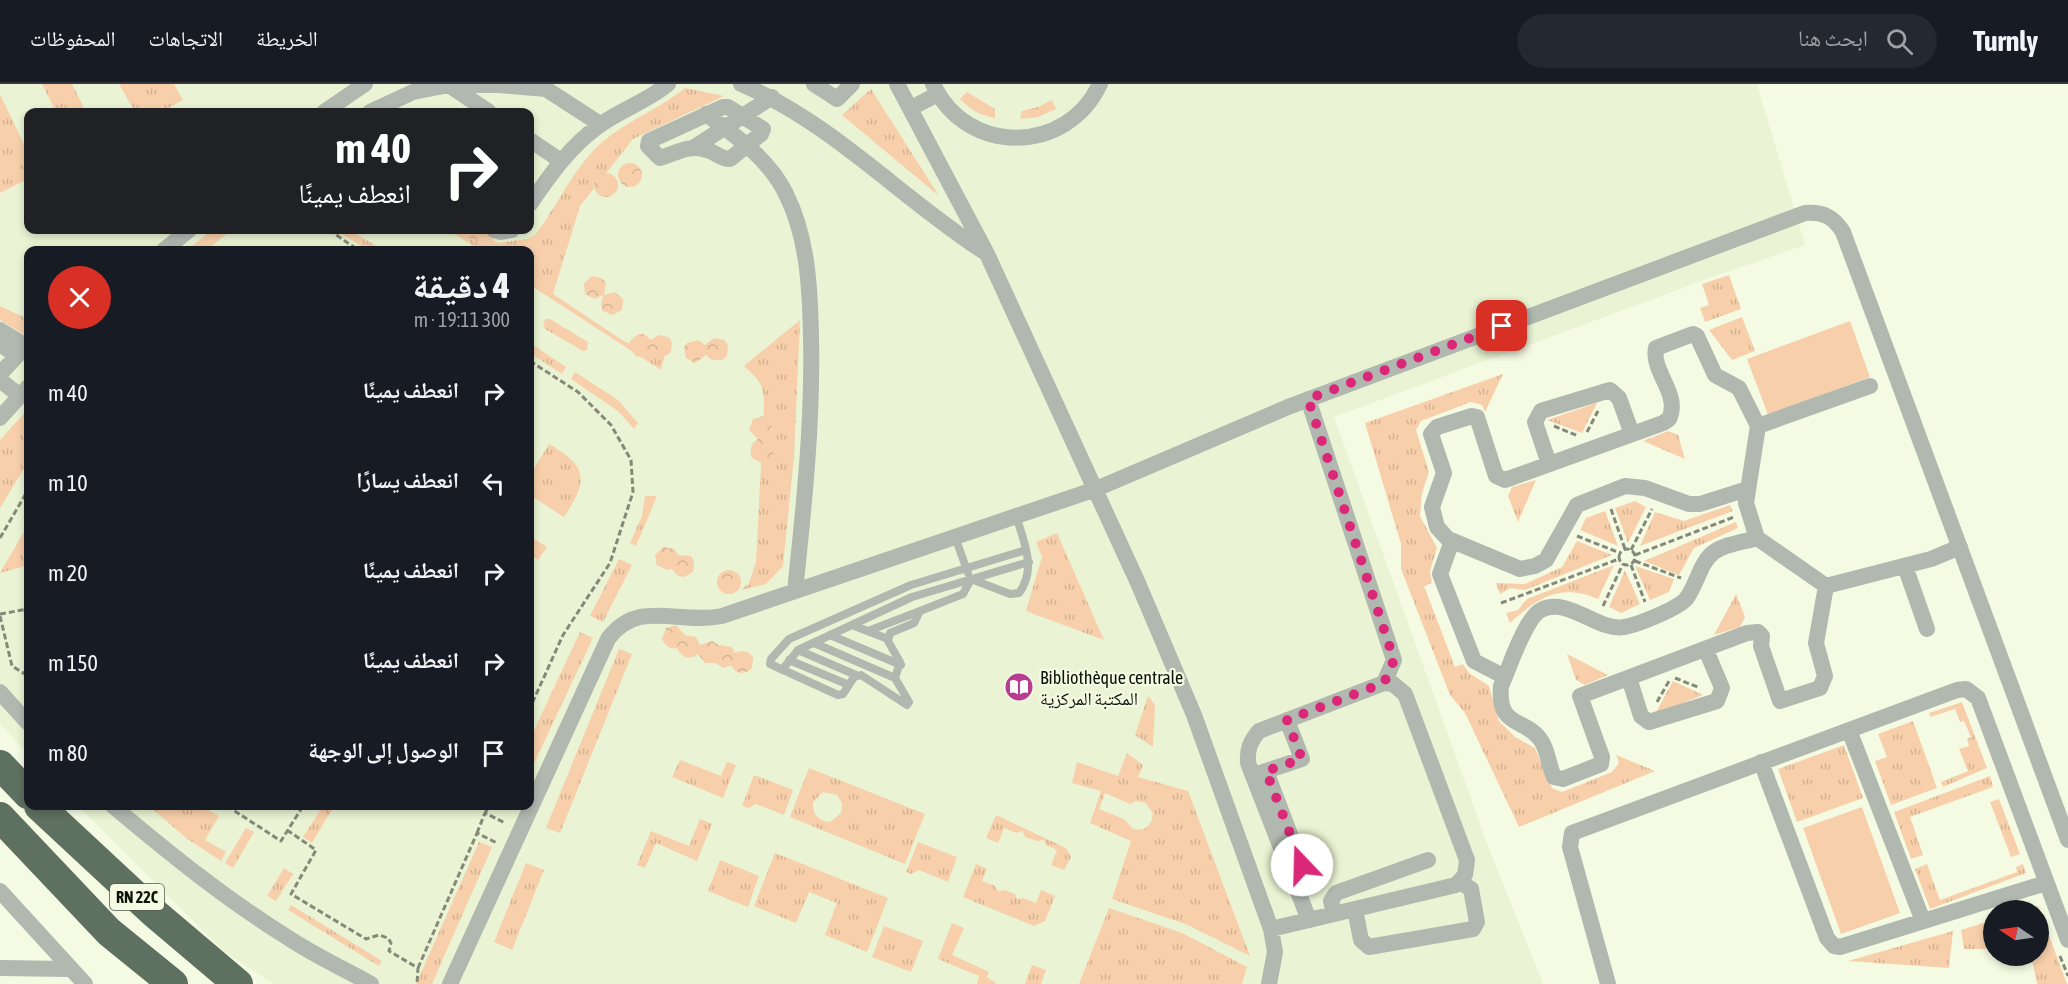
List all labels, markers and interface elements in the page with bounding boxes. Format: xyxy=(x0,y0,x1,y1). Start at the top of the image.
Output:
search box xyxy=(1517,14,1937,68)
text: ابحث هنا xyxy=(1798,25,1868,51)
icon: search xyxy=(1883,25,1916,58)
text: Turnly xyxy=(1973,25,2038,57)
text: المحفوظات xyxy=(30,26,115,50)
text: الاتجاهات xyxy=(148,26,223,50)
text: الخريطة xyxy=(256,26,318,50)
text: 40 m xyxy=(336,124,411,172)
icon: right xyxy=(432,132,510,210)
text: انعطف يمينًا xyxy=(298,178,411,209)
text: 4 دقيقة xyxy=(413,264,510,306)
button: close xyxy=(48,266,111,329)
pin xyxy=(1476,300,1527,351)
text: 300 m · 19:11 xyxy=(414,308,510,331)
icon: arrive xyxy=(1485,309,1518,342)
text: انعطف يمينًا xyxy=(363,377,459,403)
icon: right xyxy=(477,377,510,410)
text: 40 m xyxy=(48,380,88,406)
text: انعطف يسارًا xyxy=(356,467,459,493)
icon: left xyxy=(477,467,510,500)
text: 10 m xyxy=(48,470,88,496)
text: انعطف يمينًا xyxy=(363,557,459,583)
icon: right xyxy=(477,557,510,590)
text: 20 m xyxy=(48,560,88,586)
text: انعطف يمينًا xyxy=(363,647,459,673)
icon: right xyxy=(477,647,510,680)
text: 150 m xyxy=(48,650,98,676)
place label: Bibliothèque centrale المكتبة المركزية xyxy=(1040,667,1183,709)
library icon: Bibliothèque centrale المكتبة المركزية xyxy=(1003,671,1035,703)
text: الوصول إلى الوجهة xyxy=(308,737,459,763)
icon: arrive xyxy=(477,737,510,770)
text: 80 m xyxy=(48,740,88,766)
position arrow xyxy=(1270,833,1334,897)
road number: RN 22C xyxy=(110,884,164,910)
north arrow xyxy=(1983,900,2049,966)
map controls xyxy=(1983,900,2049,966)

